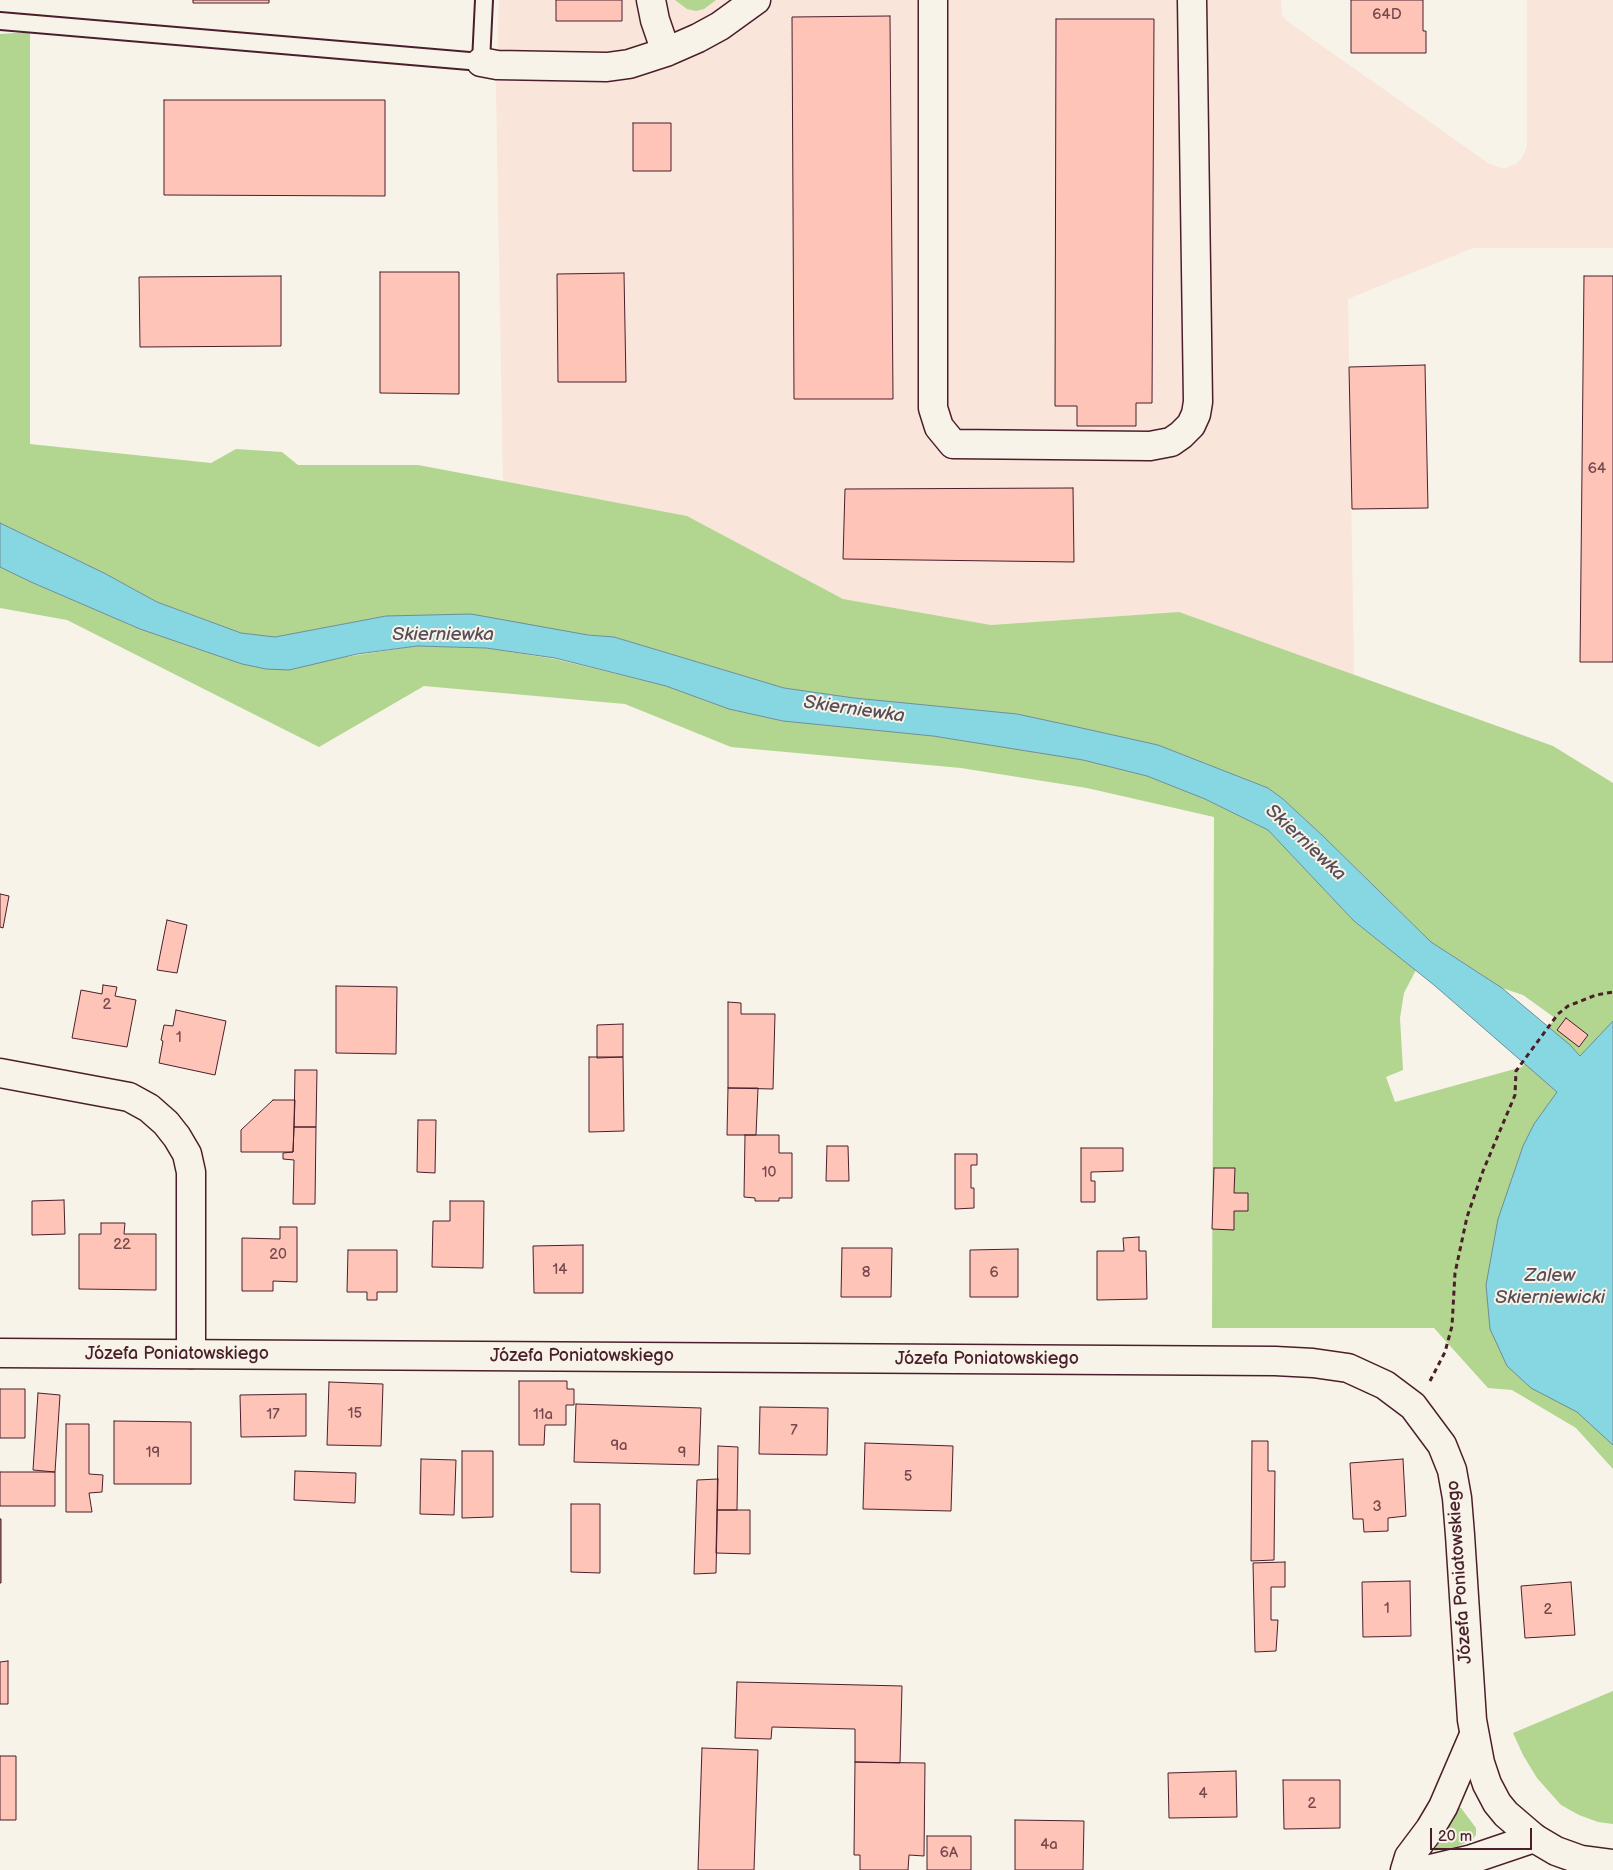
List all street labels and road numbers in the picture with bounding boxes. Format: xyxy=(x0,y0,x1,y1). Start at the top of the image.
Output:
street label: Józefa Poniatowskiego xyxy=(85,1343,269,1365)
street label: Józefa Poniatowskiego xyxy=(490,1345,674,1367)
street label: Józefa Poniatowskiego xyxy=(895,1348,1079,1370)
street label: Józefa Poniatowskiego xyxy=(1443,1480,1477,1664)

